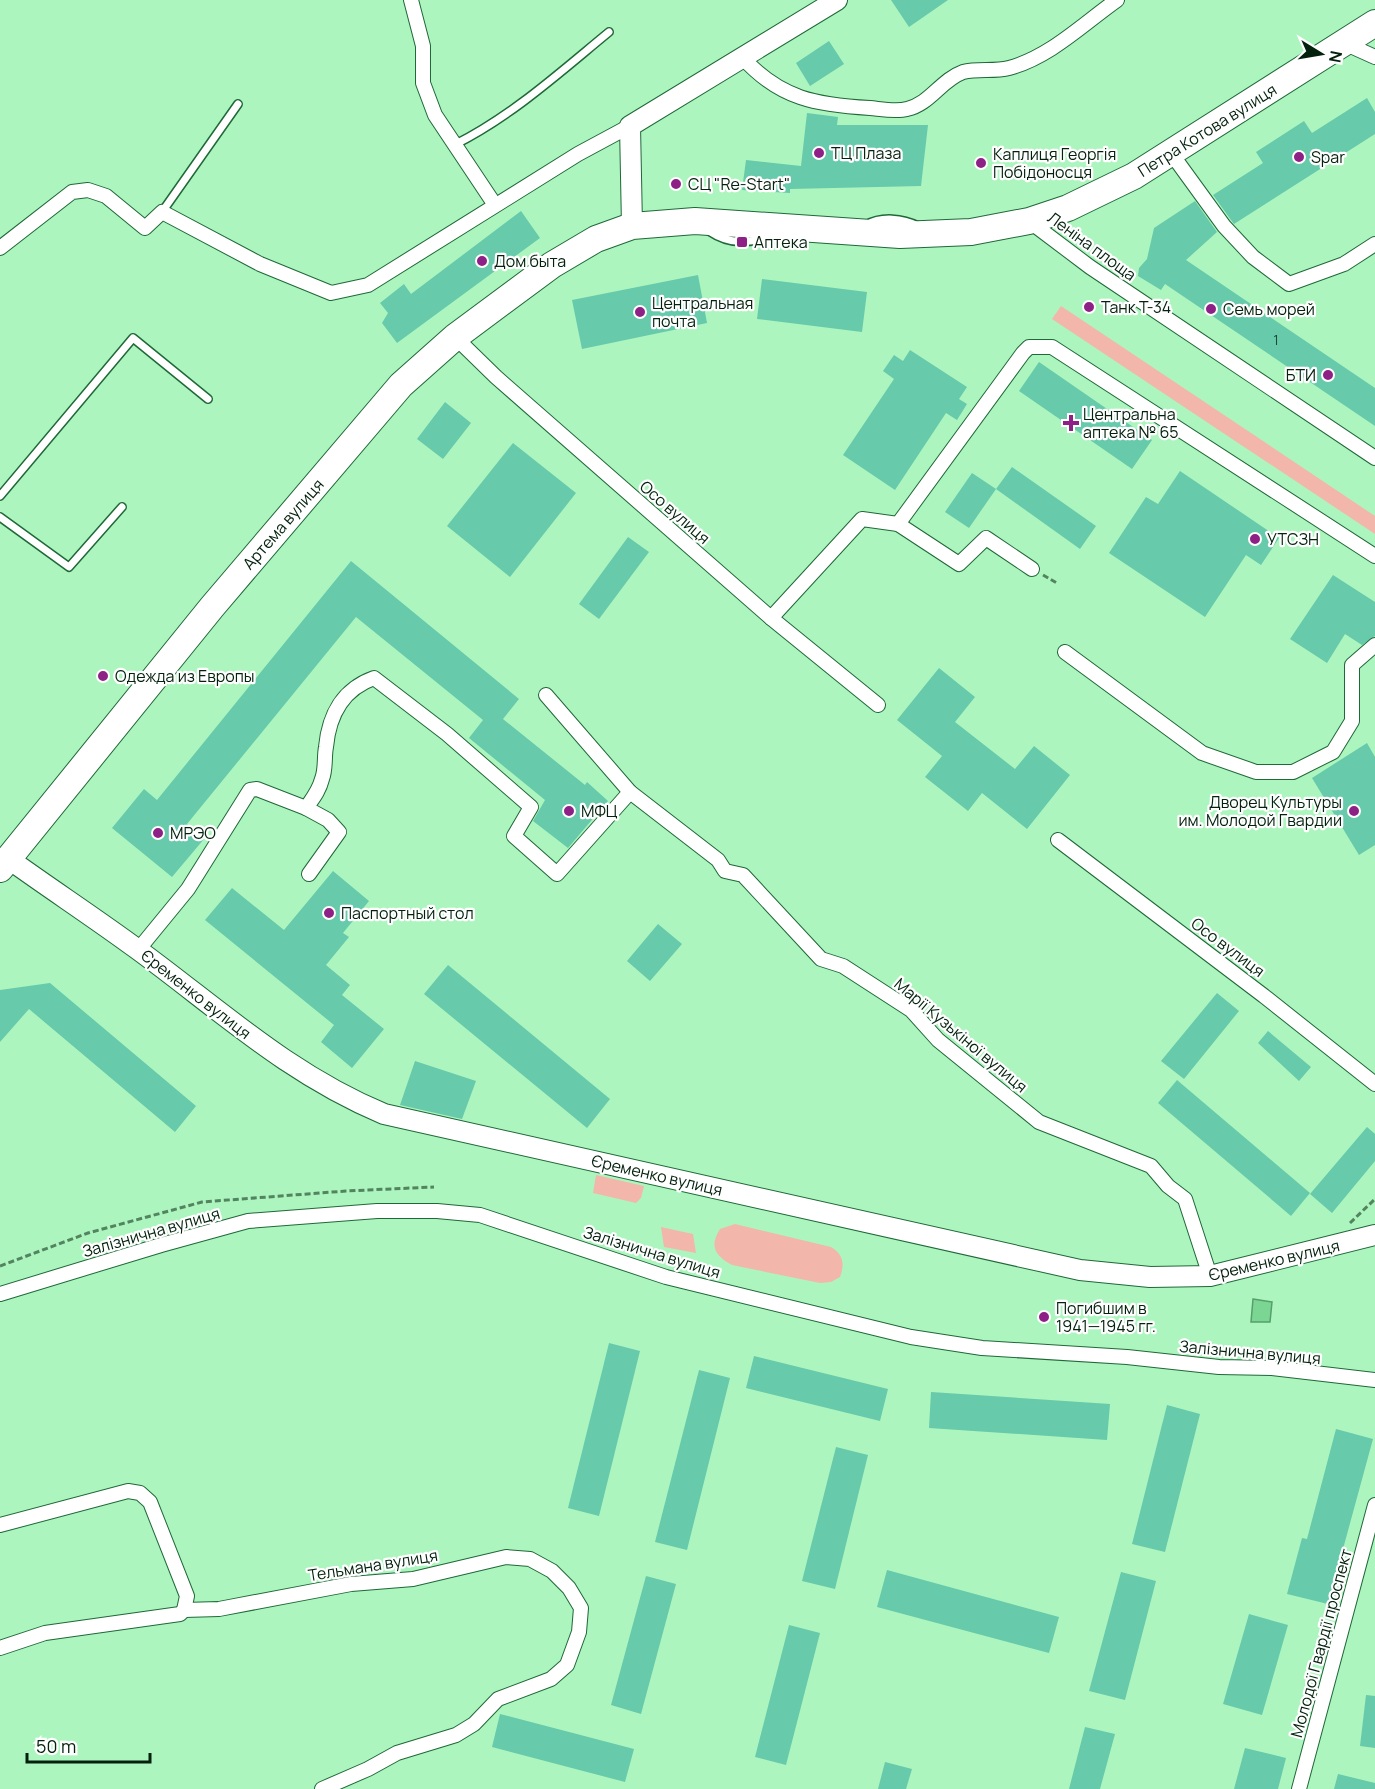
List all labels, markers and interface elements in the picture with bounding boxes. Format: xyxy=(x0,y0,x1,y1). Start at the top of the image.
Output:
north arrow xyxy=(1291,24,1351,84)
text: N xyxy=(1324,49,1348,65)
street label: Петра Котова вулиця xyxy=(1133,78,1281,182)
place label: ТЦ Плаза xyxy=(831,142,901,164)
place label: Каплиця Георгія Побідоносця xyxy=(993,143,1116,183)
marker: ТЦ Плаза xyxy=(812,146,826,160)
place label: Spar xyxy=(1311,146,1345,168)
marker: Spar xyxy=(1292,150,1306,164)
marker: Каплиця Георгія Побідоносця xyxy=(974,156,988,170)
place label: СЦ "Re-Start" xyxy=(688,173,790,195)
marker: СЦ "Re-Start" xyxy=(669,177,683,191)
street label: Леніна площа xyxy=(1043,206,1141,286)
place label: Аптека xyxy=(754,231,808,253)
marker: Аптека xyxy=(735,235,749,249)
place label: Дом быта xyxy=(494,250,566,272)
marker: Дом быта xyxy=(475,254,489,268)
place label: Центральная почта xyxy=(652,292,753,332)
place label: Танк Т-34 xyxy=(1101,296,1171,318)
place label: Семь морей xyxy=(1223,298,1315,320)
marker: Танк Т-34 xyxy=(1082,300,1096,314)
marker: Семь морей xyxy=(1204,302,1218,316)
marker: Центральная почта xyxy=(633,305,647,319)
house number: 1 xyxy=(1273,330,1279,349)
place label: БТИ xyxy=(1286,364,1316,386)
marker: БТИ xyxy=(1321,368,1335,382)
place label: Центральна аптека № 65 xyxy=(1083,403,1179,443)
marker: Центральна аптека № 65 xyxy=(1064,416,1078,430)
street label: Артема вулиця xyxy=(237,474,329,574)
street label: Осо вулиця xyxy=(635,475,715,549)
place label: УТСЗН xyxy=(1267,528,1319,550)
marker: УТСЗН xyxy=(1248,532,1262,546)
place label: Одежда из Европы xyxy=(115,665,255,687)
marker: Одежда из Европы xyxy=(96,669,110,683)
place label: Дворец Культуры им. Молодой Гвардии xyxy=(1178,791,1342,831)
place label: МФЦ xyxy=(581,800,618,822)
marker: МФЦ xyxy=(562,804,576,818)
marker: Дворец Культуры им. Молодой Гвардии xyxy=(1347,804,1361,818)
place label: МРЭО xyxy=(170,822,216,844)
marker: МРЭО xyxy=(151,826,165,840)
place label: Паспортный стол xyxy=(341,902,474,924)
marker: Паспортный стол xyxy=(322,906,336,920)
street label: Осо вулиця xyxy=(1187,912,1269,982)
street label: Єременко вулиця xyxy=(136,944,256,1044)
street label: Марії Кузькіної вулиця xyxy=(890,973,1032,1097)
street label: Єременко вулиця xyxy=(589,1149,725,1201)
street label: Залізнична вулиця xyxy=(80,1202,222,1262)
street label: Залізнична вулиця xyxy=(581,1221,723,1283)
street label: Єременко вулиця xyxy=(1206,1234,1342,1286)
place label: Погибшим в 1941—1945 гг. xyxy=(1056,1297,1156,1337)
marker: Погибшим в 1941—1945 гг. xyxy=(1037,1310,1051,1324)
street label: Залізнична вулиця xyxy=(1178,1335,1322,1369)
street label: Тельмана вулиця xyxy=(307,1544,439,1586)
street label: Молодої Гвардії проспект xyxy=(1285,1546,1357,1740)
scale bar xyxy=(27,1726,150,1764)
text: 50 m xyxy=(36,1734,76,1758)

